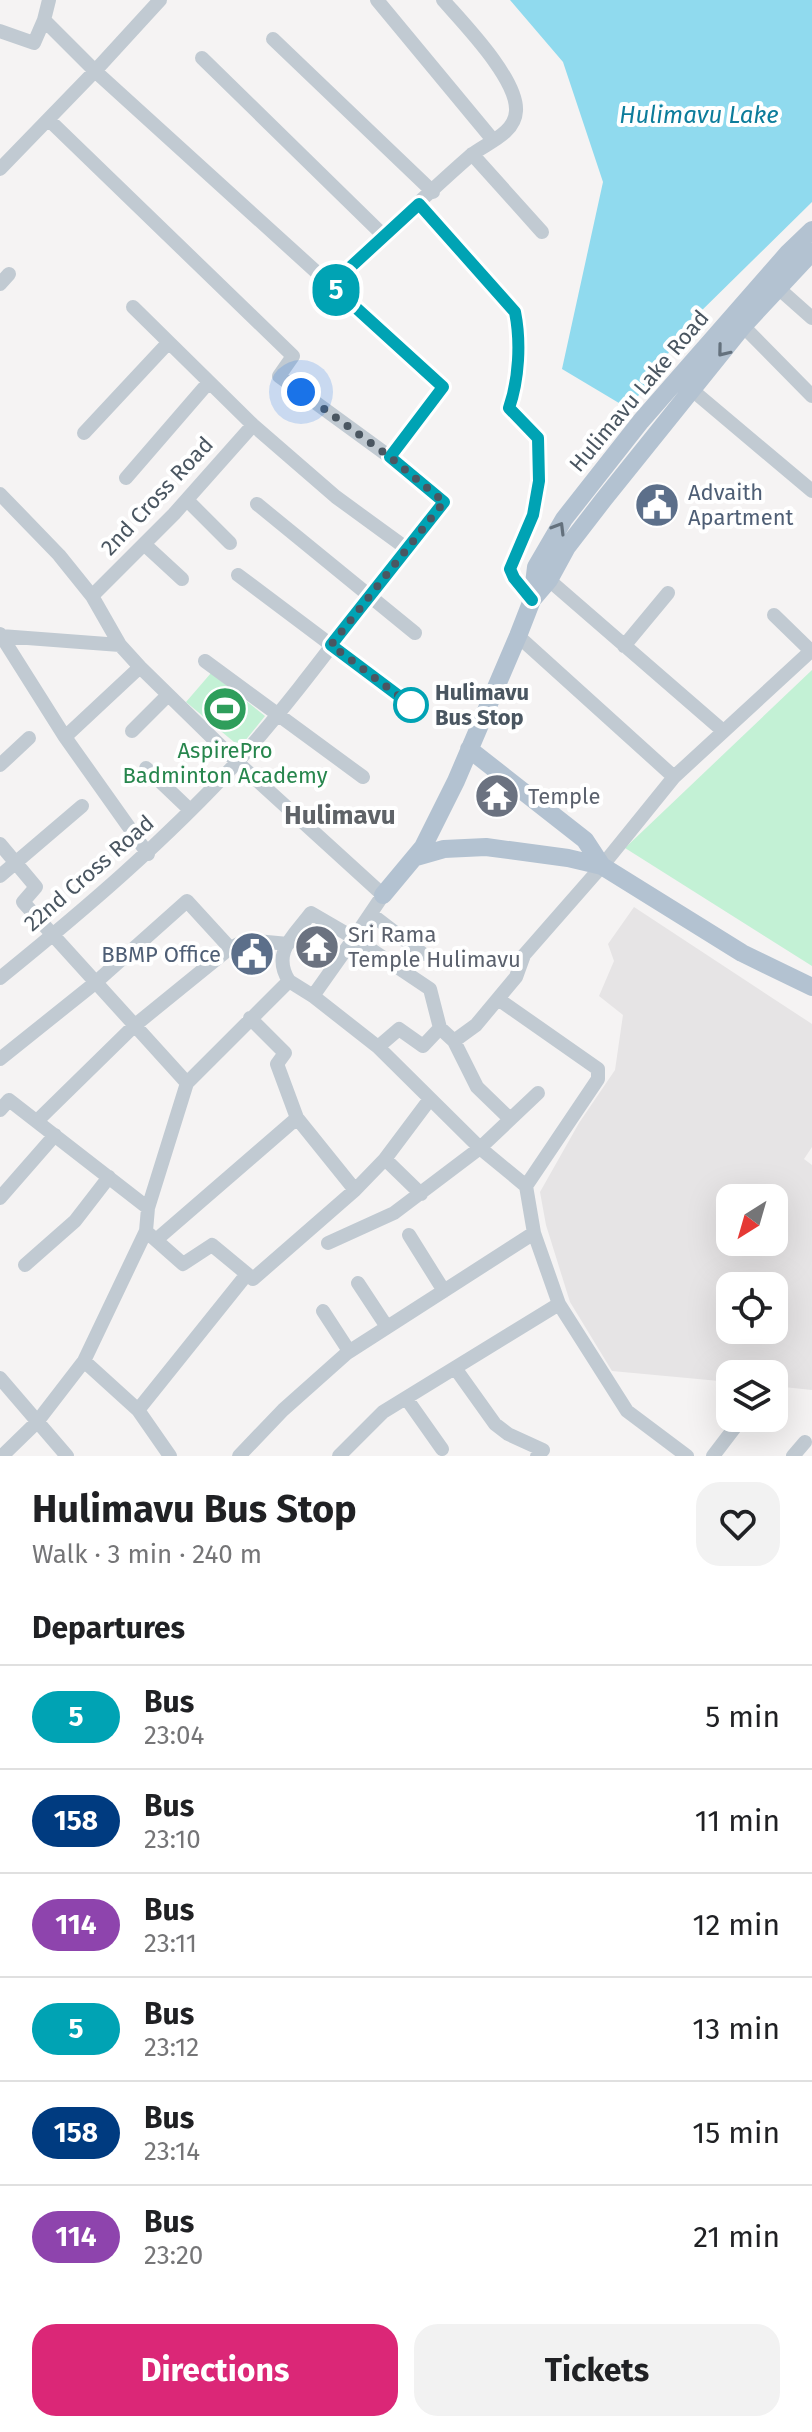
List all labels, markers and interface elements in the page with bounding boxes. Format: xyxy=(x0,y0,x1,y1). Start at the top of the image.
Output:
water label: Hulimavu Lake xyxy=(619,101,779,129)
line badge: 5 xyxy=(310,264,362,316)
text: 5 xyxy=(328,273,344,306)
street label: Hulimavu Lake Road xyxy=(564,305,714,477)
one-way arrow xyxy=(718,342,732,357)
your location xyxy=(281,372,321,412)
street label: 2nd Cross Road xyxy=(95,431,219,561)
place label: Advaith Apartment xyxy=(688,479,794,531)
public building icon: Advaith Apartment xyxy=(633,481,681,529)
one-way arrow xyxy=(550,522,565,537)
place label: Hulimavu Bus Stop xyxy=(435,679,529,731)
sports icon: AspirePro Badminton Academy xyxy=(201,685,249,733)
marker: Hulimavu Bus Stop xyxy=(394,688,428,722)
place label: AspirePro Badminton Academy xyxy=(122,737,328,789)
temple icon: Temple xyxy=(473,772,521,820)
place label: Temple xyxy=(528,783,600,810)
district label: Hulimavu xyxy=(284,800,396,831)
street label: 22nd Cross Road xyxy=(19,809,159,937)
place label: Sri Rama Temple Hulimavu xyxy=(348,921,521,973)
temple icon: Sri Rama Temple Hulimavu xyxy=(293,923,341,971)
public building icon: BBMP Office xyxy=(228,930,276,978)
place label: BBMP Office xyxy=(101,941,221,968)
north arrow xyxy=(716,1184,788,1256)
map controls xyxy=(716,1184,788,1432)
button: locate xyxy=(716,1272,788,1344)
button: layers xyxy=(716,1360,788,1432)
button: heart xyxy=(696,1482,780,1566)
text: Hulimavu Bus Stop xyxy=(32,1486,357,1532)
text: Walk · 3 min · 240 m xyxy=(32,1539,262,1570)
text: Departures xyxy=(32,1610,185,1646)
text: Bus xyxy=(144,1684,194,1720)
text: 5 min xyxy=(705,1699,780,1735)
text: 5 xyxy=(68,1700,84,1733)
text: 23:04 xyxy=(144,1720,204,1751)
text: Bus xyxy=(144,1788,194,1824)
text: 11 min xyxy=(695,1803,780,1839)
text: 158 xyxy=(54,1804,98,1837)
text: 23:10 xyxy=(144,1824,201,1855)
text: Bus xyxy=(144,1892,194,1928)
text: 12 min xyxy=(692,1907,780,1943)
text: 114 xyxy=(55,1908,97,1941)
text: 23:11 xyxy=(144,1928,197,1959)
text: Bus xyxy=(144,1996,194,2032)
text: 13 min xyxy=(692,2011,780,2047)
text: 5 xyxy=(68,2012,84,2045)
text: 23:12 xyxy=(144,2032,199,2063)
text: Bus xyxy=(144,2100,194,2136)
text: 15 min xyxy=(692,2115,780,2151)
text: 158 xyxy=(54,2116,98,2149)
text: 23:14 xyxy=(144,2136,200,2167)
text: Bus xyxy=(144,2204,194,2240)
text: 21 min xyxy=(693,2219,780,2255)
text: 114 xyxy=(55,2220,97,2253)
text: 23:20 xyxy=(144,2240,203,2271)
button: Directions xyxy=(32,2324,398,2416)
button: Tickets xyxy=(414,2324,780,2416)

